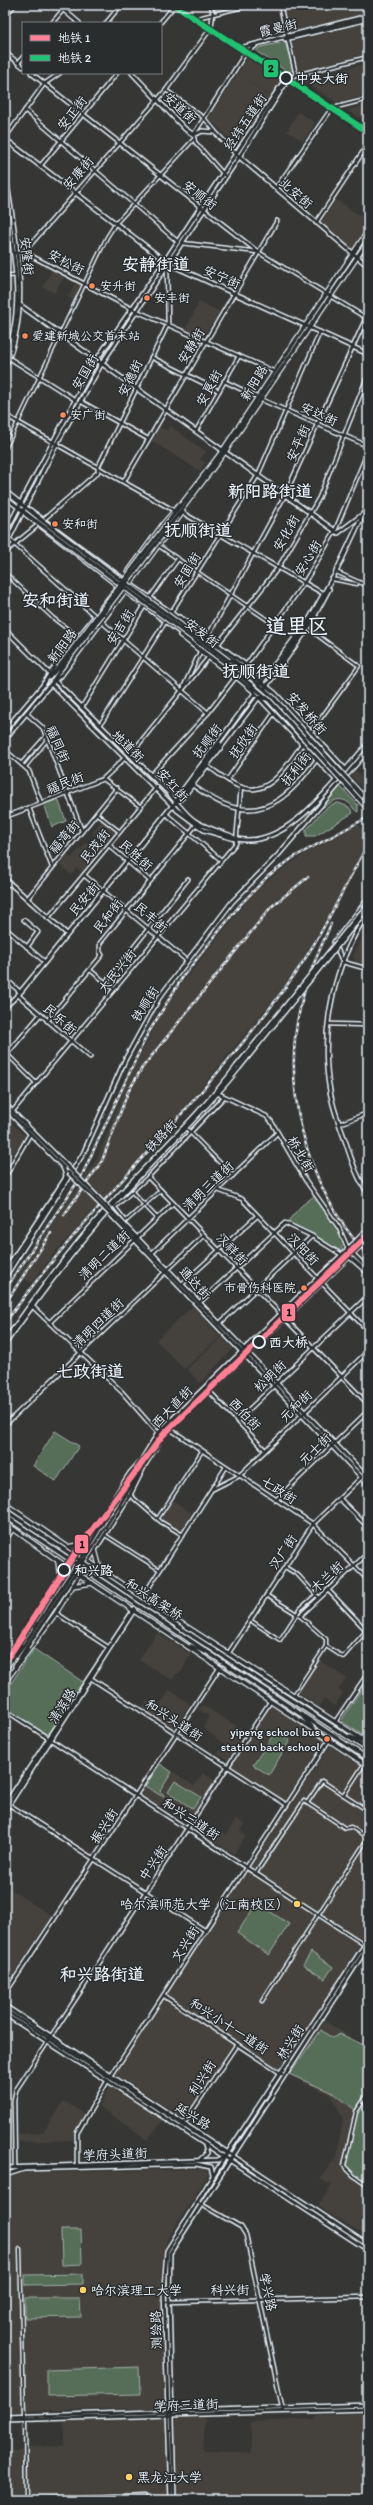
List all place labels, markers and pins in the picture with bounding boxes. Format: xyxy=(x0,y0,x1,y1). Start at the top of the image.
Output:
marker: 中央大街 xyxy=(279,71,293,85)
place label: 中央大街 xyxy=(296,71,349,86)
place label: 安升街 xyxy=(100,279,136,293)
marker: 安升街 xyxy=(87,281,97,291)
place label: 安丰街 xyxy=(154,291,190,305)
marker: 安丰街 xyxy=(142,293,152,303)
place label: 爱建新城公交首末站 xyxy=(32,329,140,343)
marker: 爱建新城公交首末站 xyxy=(20,331,30,341)
place label: 安广街 xyxy=(70,408,106,422)
marker: 安广街 xyxy=(58,410,68,420)
place label: 安和街 xyxy=(62,517,98,531)
marker: 安和街 xyxy=(50,519,60,529)
place label: 市骨伤科医院 xyxy=(224,1281,296,1295)
marker: 市骨伤科医院 xyxy=(299,1283,309,1293)
marker: 西大桥 xyxy=(252,1335,266,1349)
place label: 西大桥 xyxy=(269,1335,308,1350)
marker: 和兴路 xyxy=(57,1563,71,1577)
place label: 和兴路 xyxy=(74,1563,113,1578)
place label: yipeng school bus station back school xyxy=(221,1725,321,1754)
marker: yipeng school bus station back school xyxy=(322,1734,332,1744)
place label: 哈尔滨师范大学（江南校区） xyxy=(120,1897,289,1912)
marker: 哈尔滨师范大学（江南校区） xyxy=(292,1899,302,1909)
place label: 哈尔滨理工大学 xyxy=(91,2283,182,2298)
marker: 哈尔滨理工大学 xyxy=(78,2285,88,2295)
place label: 黑龙江大学 xyxy=(137,2470,202,2485)
marker: 黑龙江大学 xyxy=(124,2472,134,2482)

